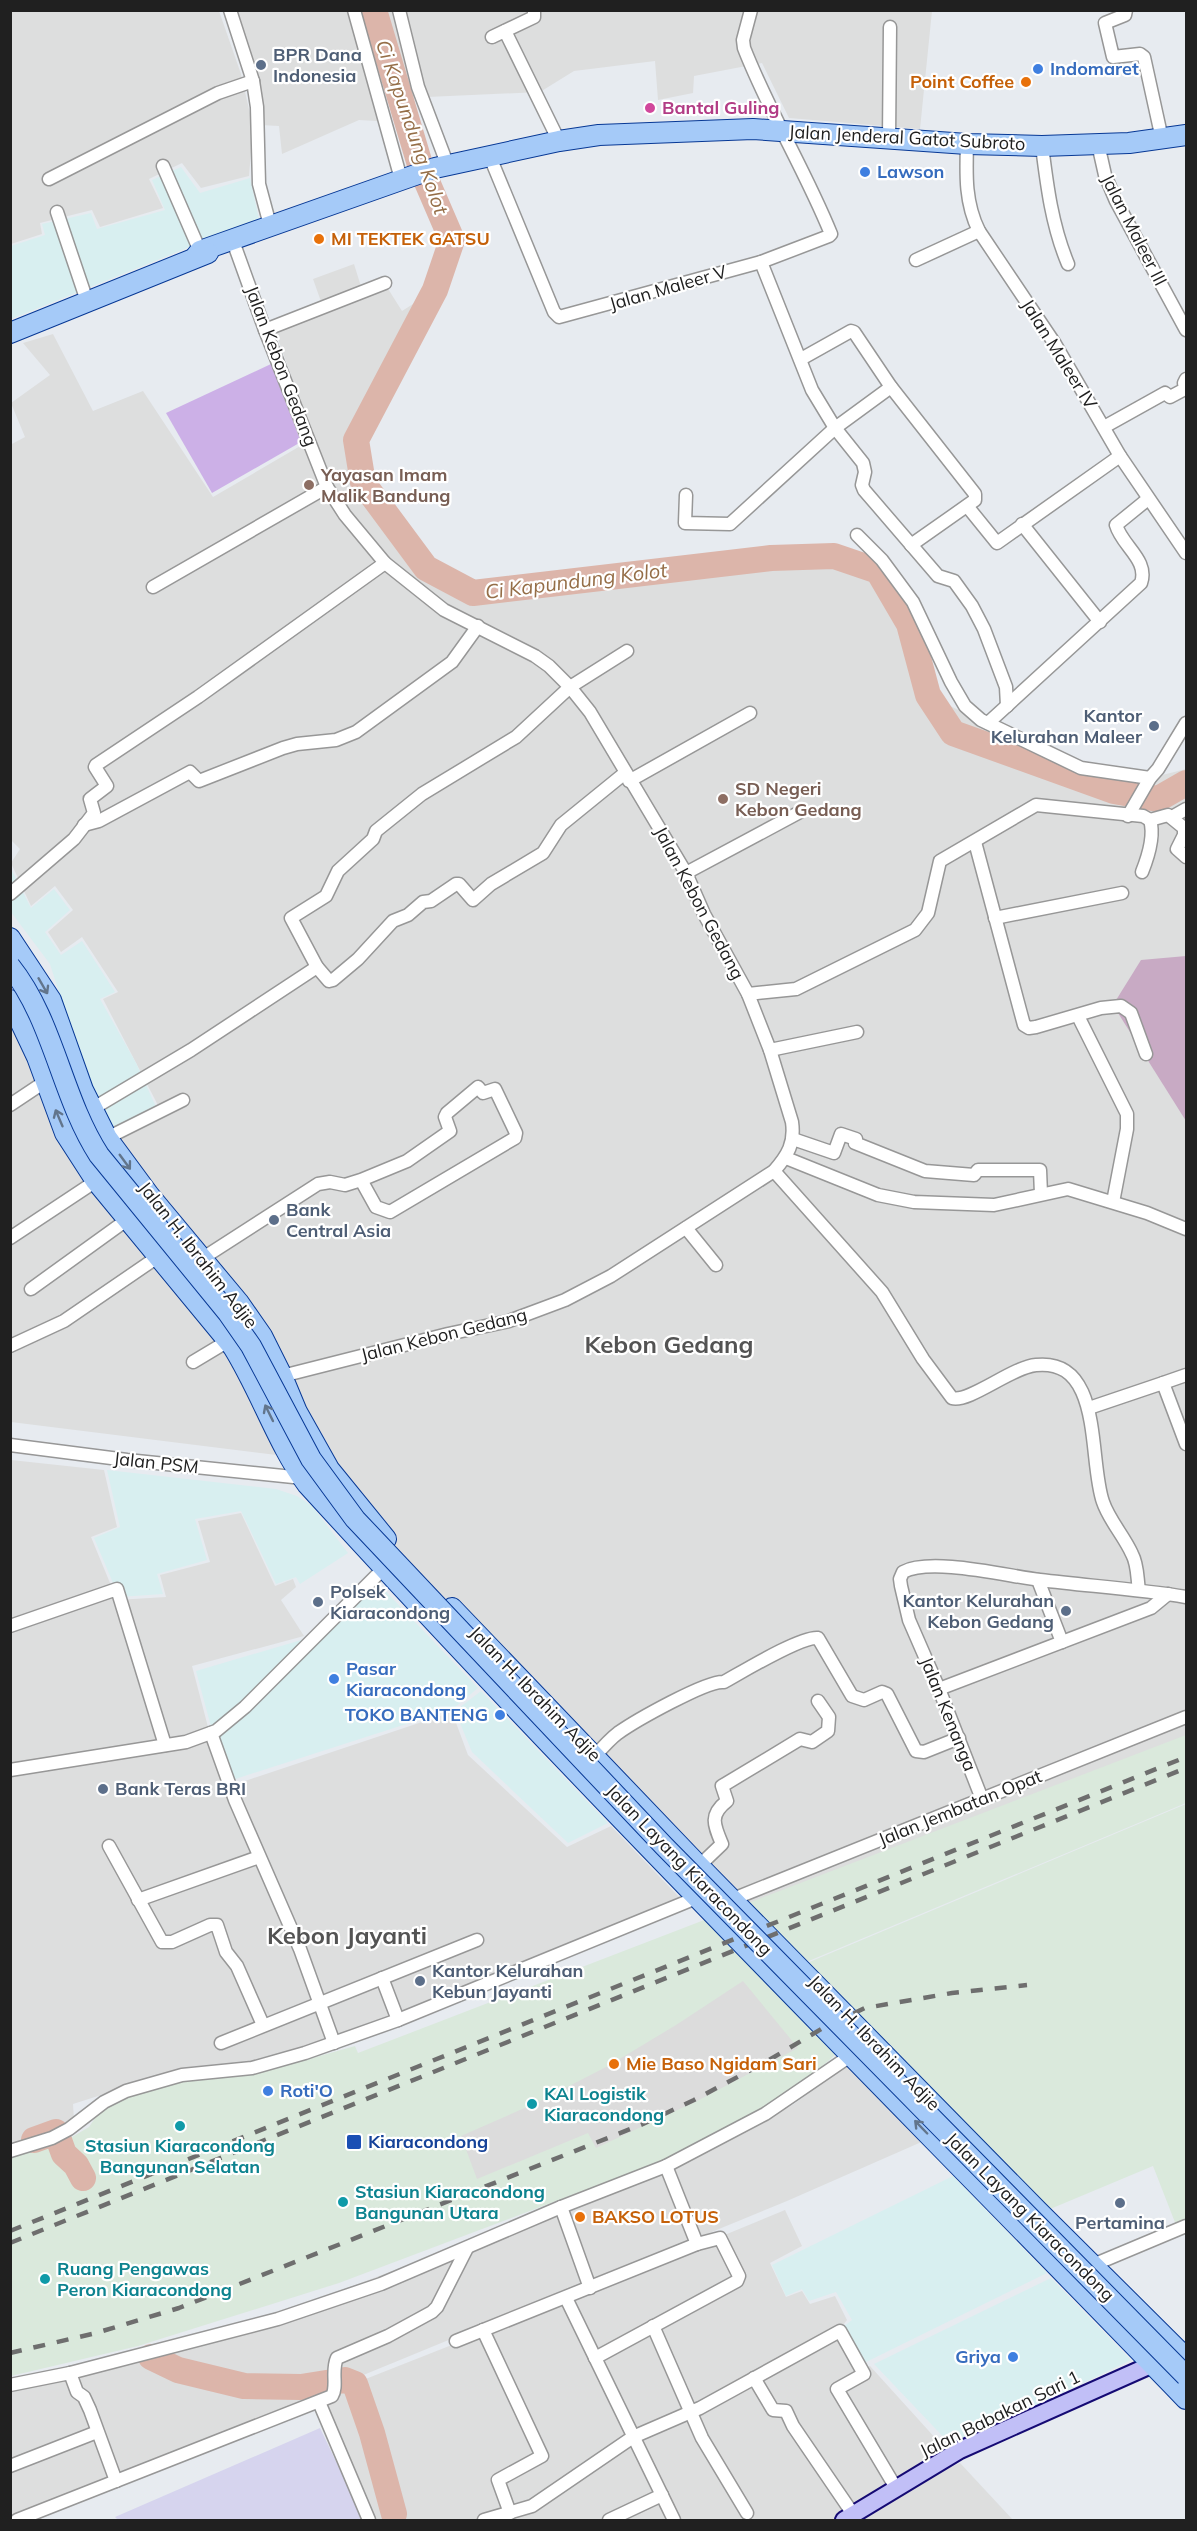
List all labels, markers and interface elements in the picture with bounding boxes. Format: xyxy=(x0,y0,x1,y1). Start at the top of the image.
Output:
water label: Ci Kapundung Kolot xyxy=(371,36,454,218)
place label: BPR Dana Indonesia xyxy=(273,43,362,87)
place label: Indomaret xyxy=(1050,57,1139,80)
marker: BPR Dana Indonesia xyxy=(254,58,268,72)
marker: Indomaret xyxy=(1031,62,1045,76)
place label: Point Coffee xyxy=(910,70,1014,93)
marker: Point Coffee xyxy=(1019,75,1033,89)
place label: Bantal Guling xyxy=(662,96,780,119)
marker: Bantal Guling xyxy=(643,101,657,115)
street label: Jalan Jenderal Gatot Subroto xyxy=(788,120,1026,155)
place label: Lawson xyxy=(877,160,944,183)
marker: Lawson xyxy=(858,165,872,179)
street label: Jalan Maleer III xyxy=(1096,170,1172,290)
place label: MI TEKTEK GATSU xyxy=(331,227,490,250)
marker: MI TEKTEK GATSU xyxy=(312,232,326,246)
street label: Jalan Maleer V xyxy=(607,260,730,315)
street label: Jalan Kebon Gedang xyxy=(240,282,323,449)
street label: Jalan Maleer IV xyxy=(1016,294,1103,413)
place label: Yayasan Imam Malik Bandung xyxy=(320,463,450,507)
marker: Yayasan Imam Malik Bandung xyxy=(302,478,316,492)
water label: Ci Kapundung Kolot xyxy=(484,557,669,604)
place label: Kantor Kelurahan Maleer xyxy=(991,704,1143,748)
marker: Kantor Kelurahan Maleer xyxy=(1147,719,1161,733)
place label: SD Negeri Kebon Gedang xyxy=(735,777,862,821)
marker: SD Negeri Kebon Gedang xyxy=(716,792,730,806)
street label: Jalan Kebon Gedang xyxy=(649,822,750,983)
one-way arrow xyxy=(37,977,49,994)
one-way arrow xyxy=(53,1110,64,1128)
one-way arrow xyxy=(118,1154,131,1170)
street label: Jalan H. Ibrahim Adjie xyxy=(134,1177,263,1333)
place label: Bank Central Asia xyxy=(286,1198,391,1242)
marker: Bank Central Asia xyxy=(267,1213,281,1227)
street label: Jalan Kebon Gedang xyxy=(358,1303,529,1366)
district label: Kebon Gedang xyxy=(584,1329,754,1359)
one-way arrow xyxy=(262,1404,274,1422)
street label: Jalan PSM xyxy=(112,1447,200,1478)
place label: Polsek Kiaracondong xyxy=(330,1580,450,1624)
place label: Kantor Kelurahan Kebon Gedang xyxy=(903,1589,1054,1633)
marker: Polsek Kiaracondong xyxy=(311,1595,325,1609)
marker: Kantor Kelurahan Kebon Gedang xyxy=(1059,1604,1073,1618)
street label: Jalan H. Ibrahim Adjie xyxy=(465,1621,606,1766)
street label: Jalan Kenanga xyxy=(915,1653,982,1774)
place label: Pasar Kiaracondong xyxy=(346,1657,466,1701)
marker: Pasar Kiaracondong xyxy=(327,1672,341,1686)
place label: TOKO BANTENG xyxy=(345,1703,488,1726)
marker: TOKO BANTENG xyxy=(493,1708,507,1722)
street label: Jalan Jembatan Opat xyxy=(875,1764,1045,1851)
place label: Bank Teras BRI xyxy=(115,1777,246,1800)
street label: Jalan Layang Kiaracondong xyxy=(601,1779,777,1960)
marker: Bank Teras BRI xyxy=(96,1782,110,1796)
district label: Kebon Jayanti xyxy=(267,1920,427,1950)
place label: Kantor Kelurahan Kebun Jayanti xyxy=(432,1959,583,2003)
street label: Jalan H. Ibrahim Adjie xyxy=(804,1970,945,2115)
marker: Kantor Kelurahan Kebun Jayanti xyxy=(413,1974,427,1988)
place label: Mie Baso Ngidam Sari xyxy=(626,2052,817,2075)
marker: Mie Baso Ngidam Sari xyxy=(607,2057,621,2071)
place label: Roti'O xyxy=(280,2079,333,2102)
place label: KAI Logistik Kiaracondong xyxy=(544,2082,664,2126)
marker: Roti'O xyxy=(261,2084,275,2098)
marker: KAI Logistik Kiaracondong xyxy=(525,2097,539,2111)
marker: Stasiun Kiaracondong Bangunan Selatan xyxy=(173,2119,187,2133)
one-way arrow xyxy=(913,2120,928,2135)
street label: Jalan Layang Kiaracondong xyxy=(941,2127,1120,2306)
place label: Kiaracondong xyxy=(368,2130,488,2153)
marker: Kiaracondong xyxy=(345,2133,363,2151)
place label: Stasiun Kiaracondong Bangunan Selatan xyxy=(85,2134,275,2178)
place label: Stasiun Kiaracondong Bangunan Utara xyxy=(355,2180,545,2224)
marker: Stasiun Kiaracondong Bangunan Utara xyxy=(336,2195,350,2209)
marker: Pertamina xyxy=(1113,2196,1127,2210)
place label: BAKSO LOTUS xyxy=(592,2205,719,2228)
marker: BAKSO LOTUS xyxy=(573,2210,587,2224)
place label: Pertamina xyxy=(1075,2211,1165,2234)
place label: Ruang Pengawas Peron Kiaracondong xyxy=(57,2257,232,2301)
marker: Ruang Pengawas Peron Kiaracondong xyxy=(38,2272,52,2286)
place label: Griya xyxy=(955,2345,1001,2368)
marker: Griya xyxy=(1006,2350,1020,2364)
street label: Jalan Babakan Sari 1 xyxy=(916,2365,1084,2462)

